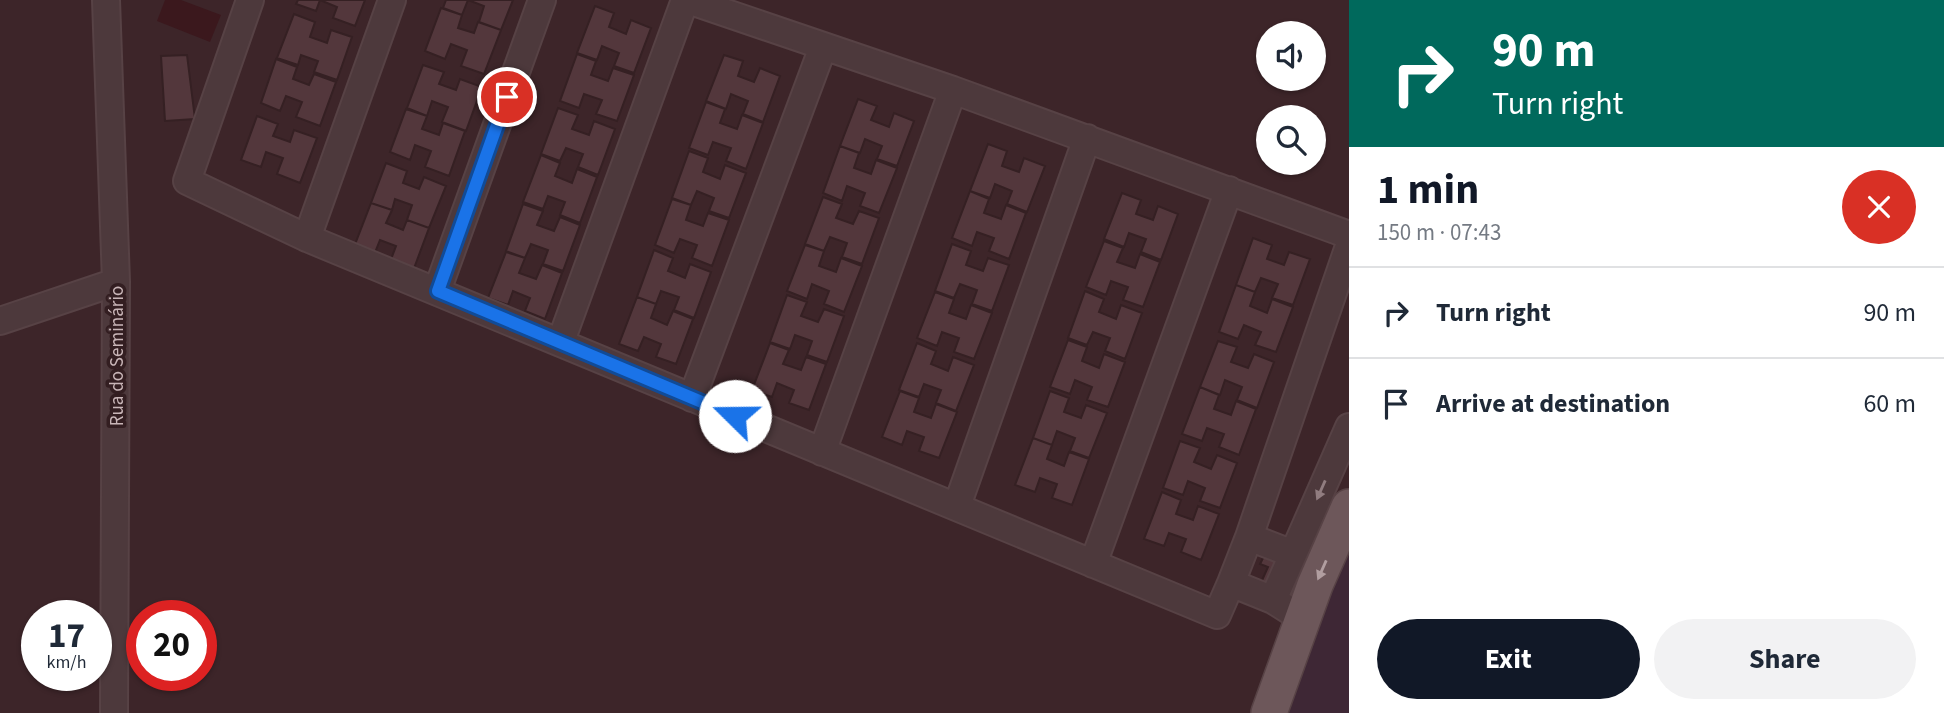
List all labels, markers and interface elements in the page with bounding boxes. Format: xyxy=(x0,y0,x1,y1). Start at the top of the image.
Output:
text: 90 m xyxy=(1492,16,1596,86)
map controls xyxy=(1256,21,1326,175)
button: sound xyxy=(1256,21,1326,91)
icon: right xyxy=(1377,28,1468,119)
pin xyxy=(477,67,537,127)
icon: arrive xyxy=(488,78,526,116)
text: Turn right xyxy=(1492,81,1623,127)
button: search xyxy=(1256,105,1326,175)
text: 1 min xyxy=(1377,160,1479,220)
button: close xyxy=(1842,170,1916,244)
text: 150 m · 07:43 xyxy=(1377,216,1501,249)
street label: Rua do Seminário xyxy=(104,286,131,426)
icon: right xyxy=(1377,294,1415,332)
text: Turn right xyxy=(1436,294,1551,331)
text: 90 m xyxy=(1863,294,1916,331)
position arrow xyxy=(698,379,772,453)
icon: arrive xyxy=(1377,385,1415,423)
text: Arrive at destination xyxy=(1436,385,1670,422)
text: 60 m xyxy=(1863,385,1916,422)
one-way arrow xyxy=(1315,480,1327,500)
one-way arrow xyxy=(1316,560,1327,581)
speed limit sign: 20 xyxy=(126,600,217,691)
text: 17 xyxy=(48,611,85,661)
button: Exit xyxy=(1377,619,1640,699)
button: Share xyxy=(1654,619,1916,699)
text: km/h xyxy=(47,650,86,675)

